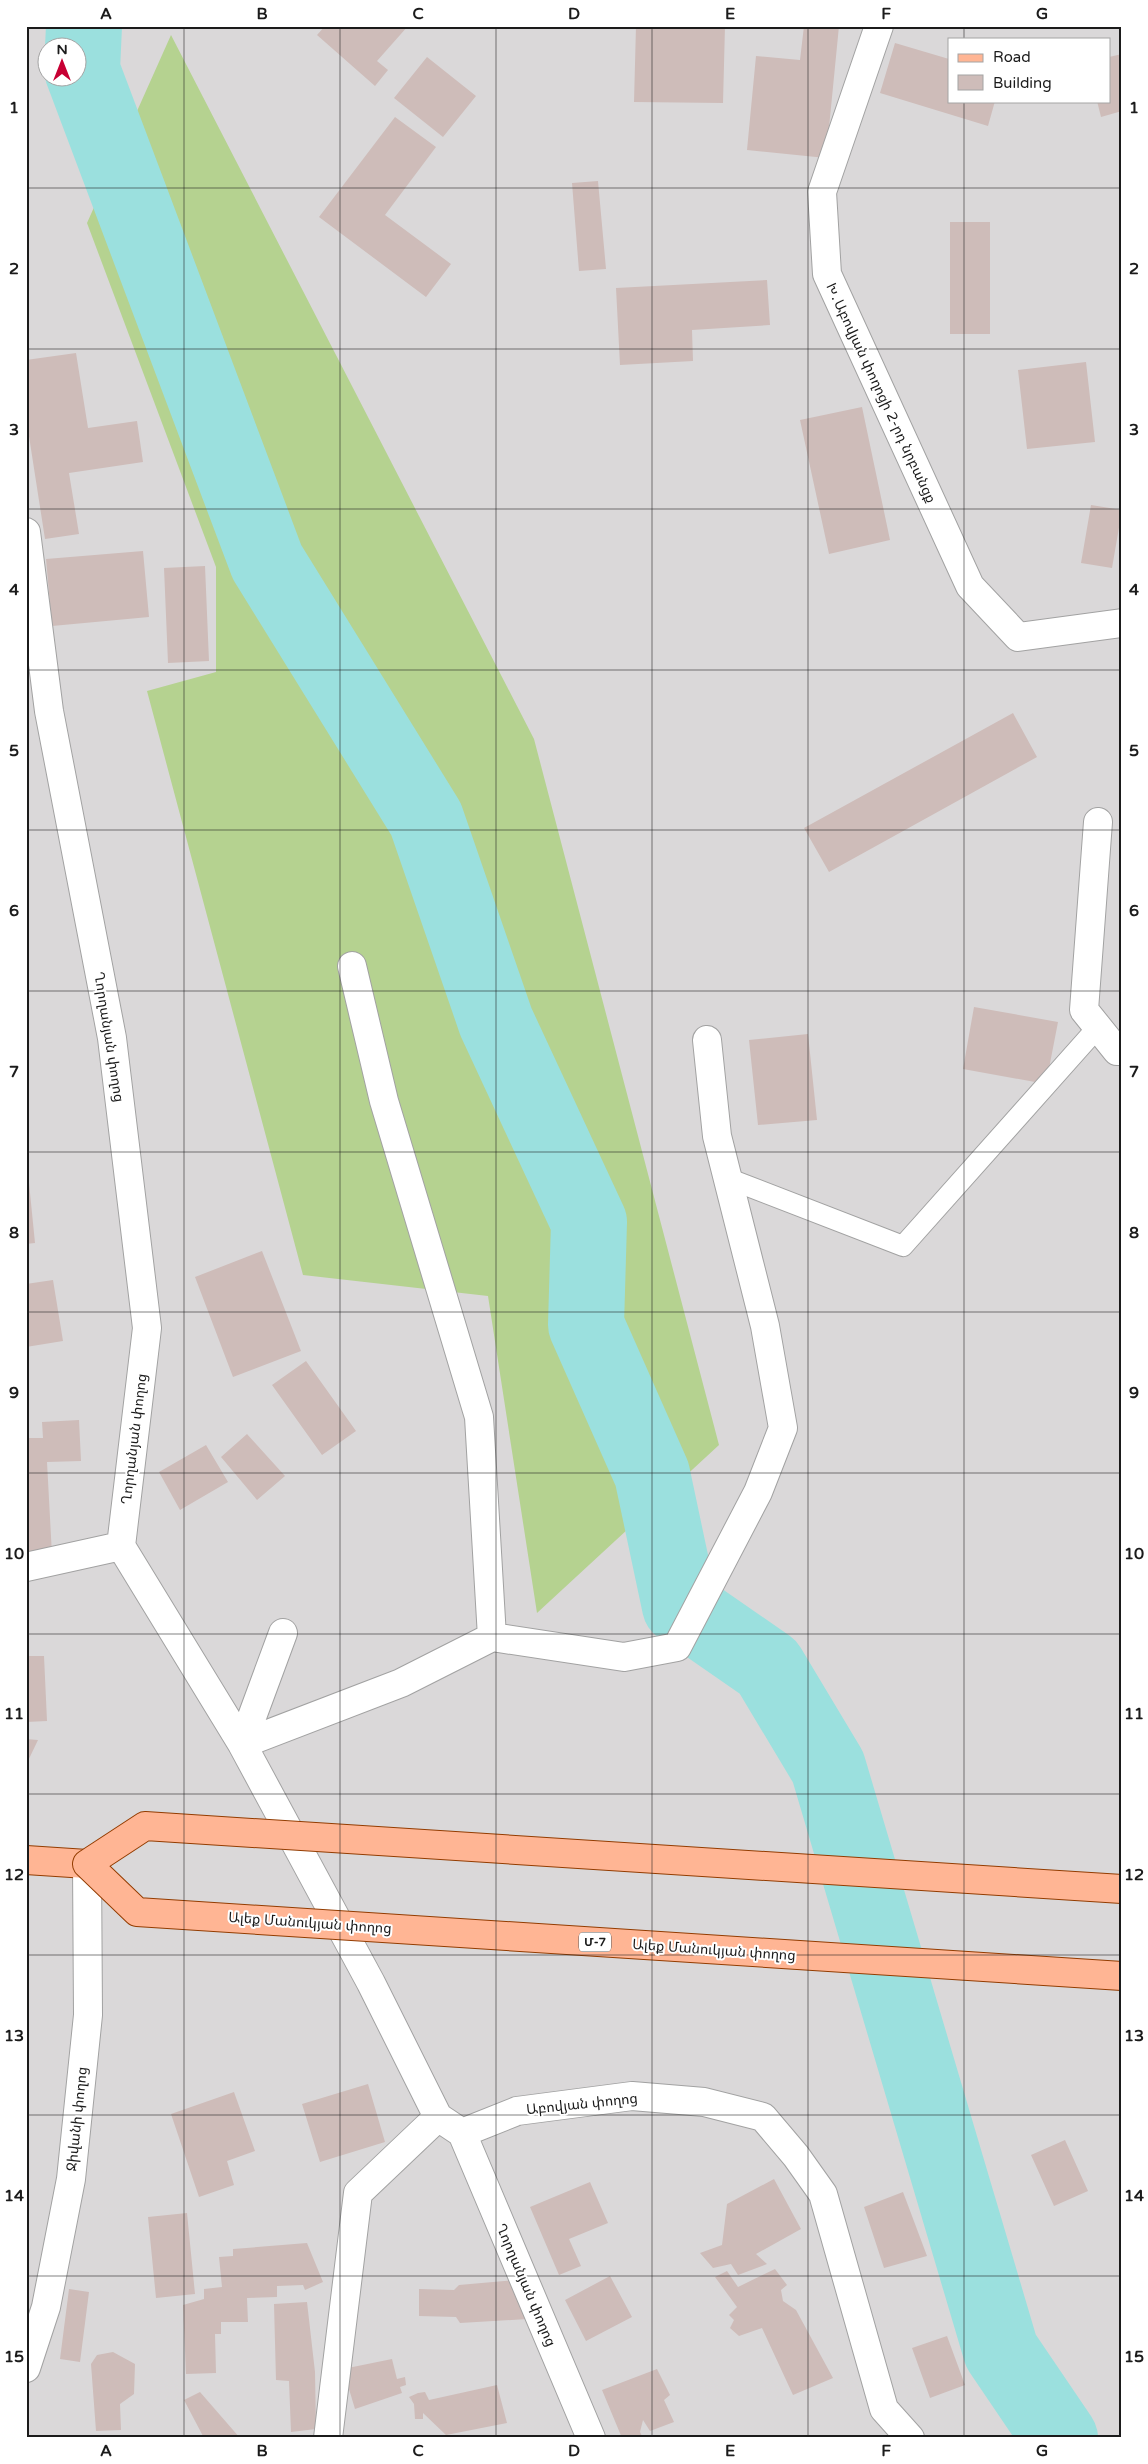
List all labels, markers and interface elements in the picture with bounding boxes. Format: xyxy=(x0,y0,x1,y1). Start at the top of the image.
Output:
text: A xyxy=(100,4,112,24)
text: B xyxy=(256,4,268,24)
text: C xyxy=(412,4,424,24)
text: D xyxy=(568,4,580,24)
text: E xyxy=(725,4,735,24)
text: F xyxy=(881,4,891,24)
text: G xyxy=(1036,4,1048,24)
north arrow xyxy=(38,38,88,88)
legend xyxy=(948,38,1110,102)
text: N xyxy=(56,41,68,58)
text: Road xyxy=(993,48,1031,66)
text: Building xyxy=(993,74,1052,92)
text: 1 xyxy=(9,98,19,118)
text: 1 xyxy=(1129,98,1139,118)
text: 2 xyxy=(9,259,19,279)
text: 2 xyxy=(1129,259,1139,279)
street label: Խ․Աբովյան փողոցի 2-րդ նրբանցք xyxy=(822,280,940,506)
text: 3 xyxy=(9,420,19,440)
text: 3 xyxy=(1129,420,1139,440)
text: 4 xyxy=(9,580,19,600)
text: 4 xyxy=(1129,580,1139,600)
text: 5 xyxy=(9,741,19,761)
text: 5 xyxy=(1129,741,1139,761)
text: 6 xyxy=(9,901,19,921)
text: 6 xyxy=(1129,901,1139,921)
street label: Ղորղանյան փողոց xyxy=(90,971,128,1103)
text: 7 xyxy=(9,1062,19,1082)
text: 7 xyxy=(1129,1062,1139,1082)
text: 8 xyxy=(9,1223,19,1243)
text: 8 xyxy=(1129,1223,1139,1243)
street label: Ղորղանյան փողոց xyxy=(118,1373,150,1505)
text: 9 xyxy=(9,1383,19,1403)
text: 9 xyxy=(1129,1383,1139,1403)
text: 10 xyxy=(4,1544,24,1564)
text: 10 xyxy=(1124,1544,1144,1564)
text: 11 xyxy=(4,1704,24,1724)
text: 11 xyxy=(1124,1704,1144,1724)
text: 12 xyxy=(4,1865,24,1885)
text: 12 xyxy=(1124,1865,1144,1885)
street label: Ալեք Մանուկյան փողոց xyxy=(228,1909,392,1937)
road number: Մ-7 xyxy=(579,1932,611,1951)
street label: Ալեք Մանուկյան փողոց xyxy=(632,1936,796,1964)
text: 13 xyxy=(4,2026,24,2046)
text: 13 xyxy=(1124,2026,1144,2046)
street label: Ջիվանի փողոց xyxy=(63,2066,91,2172)
street label: Աբովյան փողոց xyxy=(525,2090,639,2118)
text: 14 xyxy=(4,2186,24,2206)
text: 14 xyxy=(1124,2186,1144,2206)
street label: Ղորղանյան փողոց xyxy=(492,2221,560,2349)
text: 15 xyxy=(4,2347,24,2367)
text: 15 xyxy=(1124,2347,1144,2367)
text: A xyxy=(100,2441,112,2461)
text: B xyxy=(256,2441,268,2461)
text: C xyxy=(412,2441,424,2461)
text: D xyxy=(568,2441,580,2461)
text: E xyxy=(725,2441,735,2461)
text: F xyxy=(881,2441,891,2461)
text: G xyxy=(1036,2441,1048,2461)

